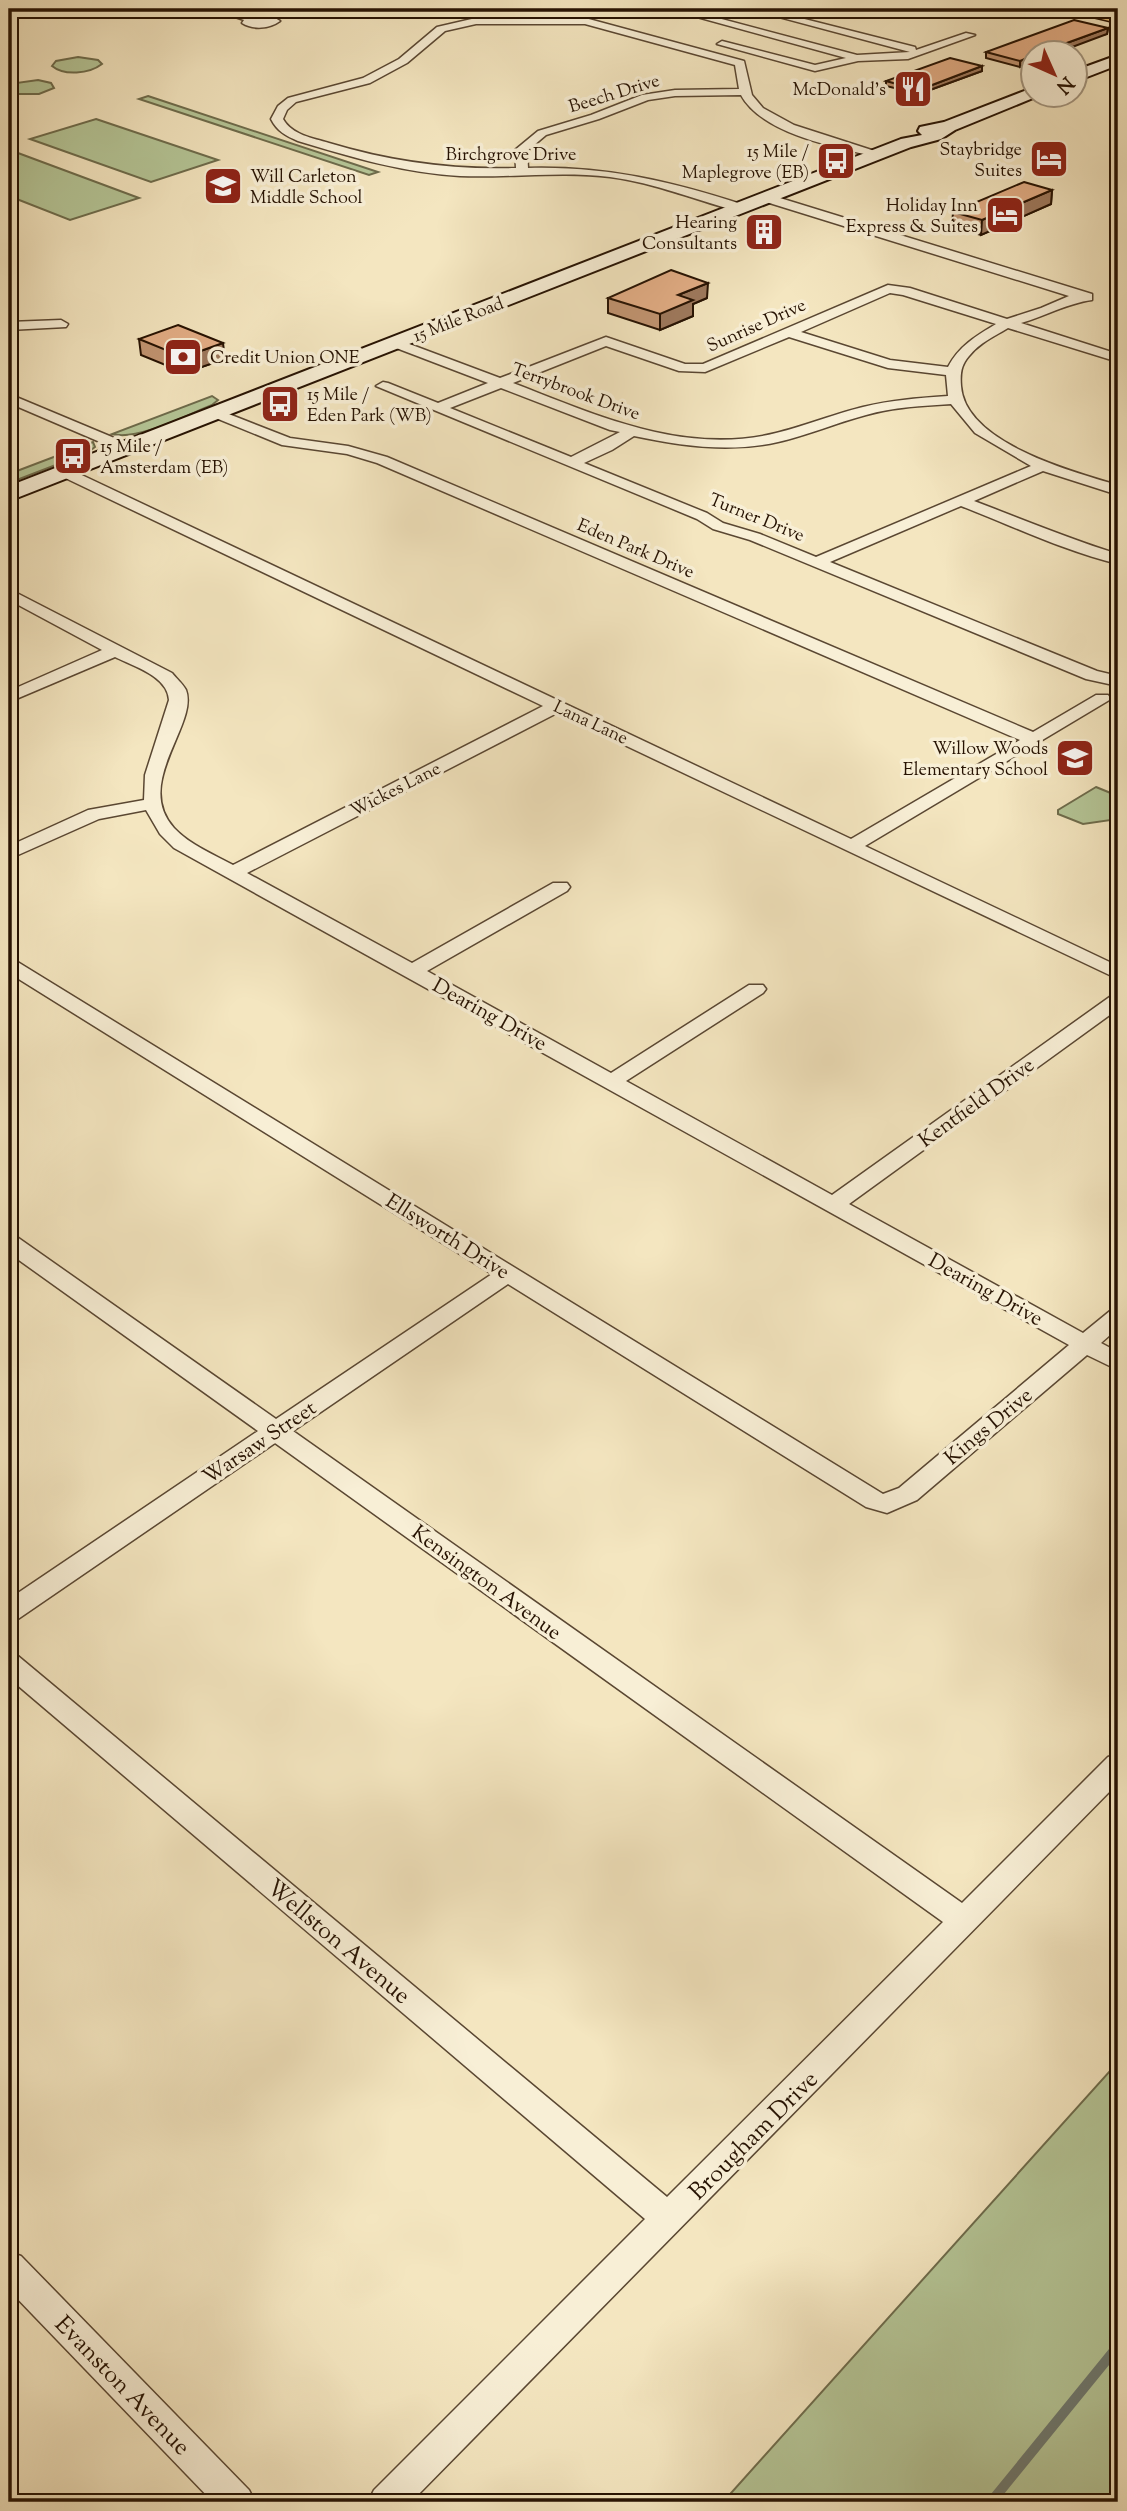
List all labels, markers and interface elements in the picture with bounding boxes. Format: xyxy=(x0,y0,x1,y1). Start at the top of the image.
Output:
north arrow xyxy=(1018,38,1088,108)
restaurant icon: McDonald's xyxy=(892,68,934,110)
street label: Beech Drive xyxy=(566,69,663,121)
text: N xyxy=(1049,69,1079,99)
place label: McDonald's xyxy=(792,78,886,104)
place label: Staybridge Suites xyxy=(940,138,1022,185)
hotel icon: Staybridge Suites xyxy=(1028,138,1070,180)
place label: 15 Mile / Maplegrove (EB) xyxy=(682,140,809,187)
bus stop icon: 15 Mile / Maplegrove (EB) xyxy=(815,140,857,182)
street label: Birchgrove Drive xyxy=(446,143,576,169)
school or university icon: Will Carleton Middle School xyxy=(202,165,244,207)
place label: Will Carleton Middle School xyxy=(250,165,363,212)
place label: Holiday Inn Express & Suites xyxy=(846,194,978,241)
hotel icon: Holiday Inn Express & Suites xyxy=(984,194,1026,236)
place label: Hearing Consultants xyxy=(642,211,737,258)
building icon: Hearing Consultants xyxy=(743,211,785,253)
street label: 15 Mile Road xyxy=(410,292,508,350)
street label: Sunrise Drive xyxy=(703,293,811,360)
bank icon: Credit Union ONE xyxy=(162,336,204,378)
place label: Credit Union ONE xyxy=(210,346,360,372)
street label: Terrybrook Drive xyxy=(507,358,643,428)
bus stop icon: 15 Mile / Eden Park (WB) xyxy=(259,383,301,425)
place label: 15 Mile / Eden Park (WB) xyxy=(307,383,432,430)
bus stop icon: 15 Mile / Amsterdam (EB) xyxy=(52,435,94,477)
place label: 15 Mile / Amsterdam (EB) xyxy=(100,435,228,482)
street label: Turner Drive xyxy=(705,488,808,550)
street label: Eden Park Drive xyxy=(572,513,698,586)
street label: Lana Lane xyxy=(548,695,632,752)
place label: Willow Woods Elementary School xyxy=(903,737,1048,784)
school or university icon: Willow Woods Elementary School xyxy=(1054,737,1096,779)
street label: Wickes Lane xyxy=(346,757,446,825)
street label: Dearing Drive xyxy=(426,972,552,1060)
street label: Kentfield Drive xyxy=(913,1051,1041,1156)
street label: Ellsworth Drive xyxy=(379,1187,515,1288)
street label: Dearing Drive xyxy=(922,1247,1048,1335)
street label: Kings Drive xyxy=(939,1382,1040,1473)
street label: Warsaw Street xyxy=(197,1394,323,1493)
street label: Kensington Avenue xyxy=(405,1519,567,1648)
street label: Wellston Avenue xyxy=(258,1872,417,2013)
street label: Brougham Drive xyxy=(682,2064,827,2209)
street label: Evanston Avenue xyxy=(46,2309,197,2464)

